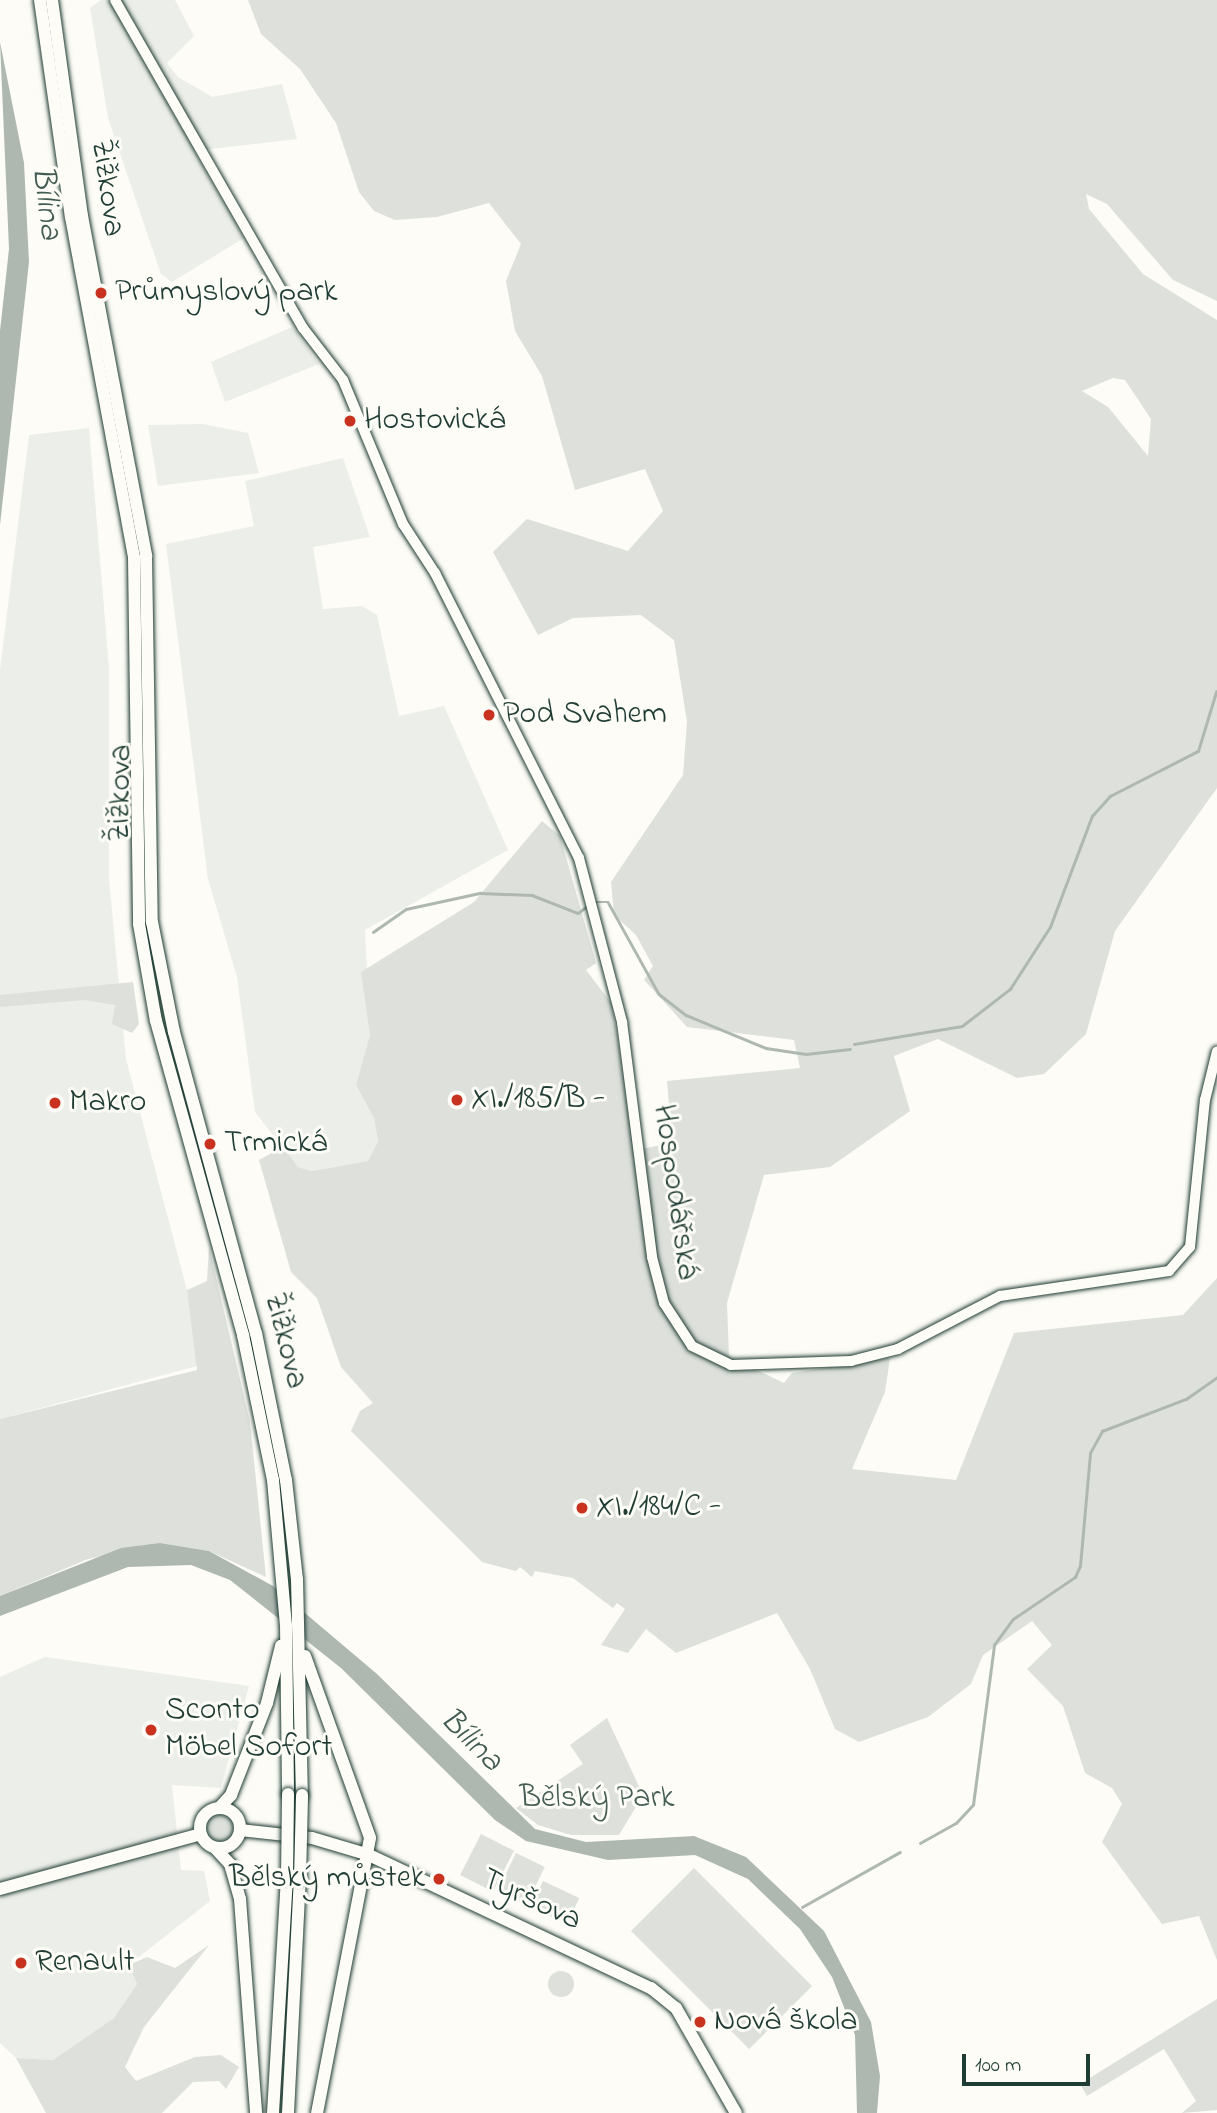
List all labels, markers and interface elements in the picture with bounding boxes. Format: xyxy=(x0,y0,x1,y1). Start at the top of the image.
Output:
street label: Žižkova xyxy=(80,137,132,239)
water label: Bílina xyxy=(21,164,69,242)
place label: Průmyslový park xyxy=(115,274,337,312)
marker: Průmyslový park xyxy=(93,285,109,301)
place label: Hostovická xyxy=(364,402,505,440)
marker: Hostovická xyxy=(342,413,358,429)
place label: Pod Svahem xyxy=(503,696,667,734)
marker: Pod Svahem xyxy=(481,707,497,723)
street label: Žižkova xyxy=(102,744,142,842)
place label: XI./185/B - xyxy=(471,1081,605,1119)
place label: Makro xyxy=(69,1084,146,1122)
marker: XI./185/B - xyxy=(449,1092,465,1108)
marker: Makro xyxy=(47,1095,63,1111)
street label: Hospodářská xyxy=(643,1102,705,1282)
place label: Trmická xyxy=(224,1125,327,1163)
marker: Trmická xyxy=(202,1136,218,1152)
street label: Žižkova xyxy=(254,1289,314,1393)
place label: XI./184/C - xyxy=(596,1489,721,1527)
marker: XI./184/C - xyxy=(574,1500,590,1516)
place label: Sconto Möbel Sofort xyxy=(165,1693,332,1768)
water label: Bílina xyxy=(430,1701,510,1781)
marker: Sconto Möbel Sofort xyxy=(143,1722,159,1738)
park label: Bělský Park xyxy=(519,1780,675,1818)
place label: Bělský můstek xyxy=(229,1860,425,1898)
street label: Tyršova xyxy=(475,1861,587,1941)
marker: Bělský můstek xyxy=(431,1871,447,1887)
place label: Renault xyxy=(35,1944,134,1982)
marker: Renault xyxy=(13,1955,29,1971)
place label: Nová škola xyxy=(714,2003,857,2041)
marker: Nová škola xyxy=(692,2014,708,2030)
scale bar xyxy=(965,2039,1093,2084)
text: 100 m xyxy=(975,2051,1021,2081)

